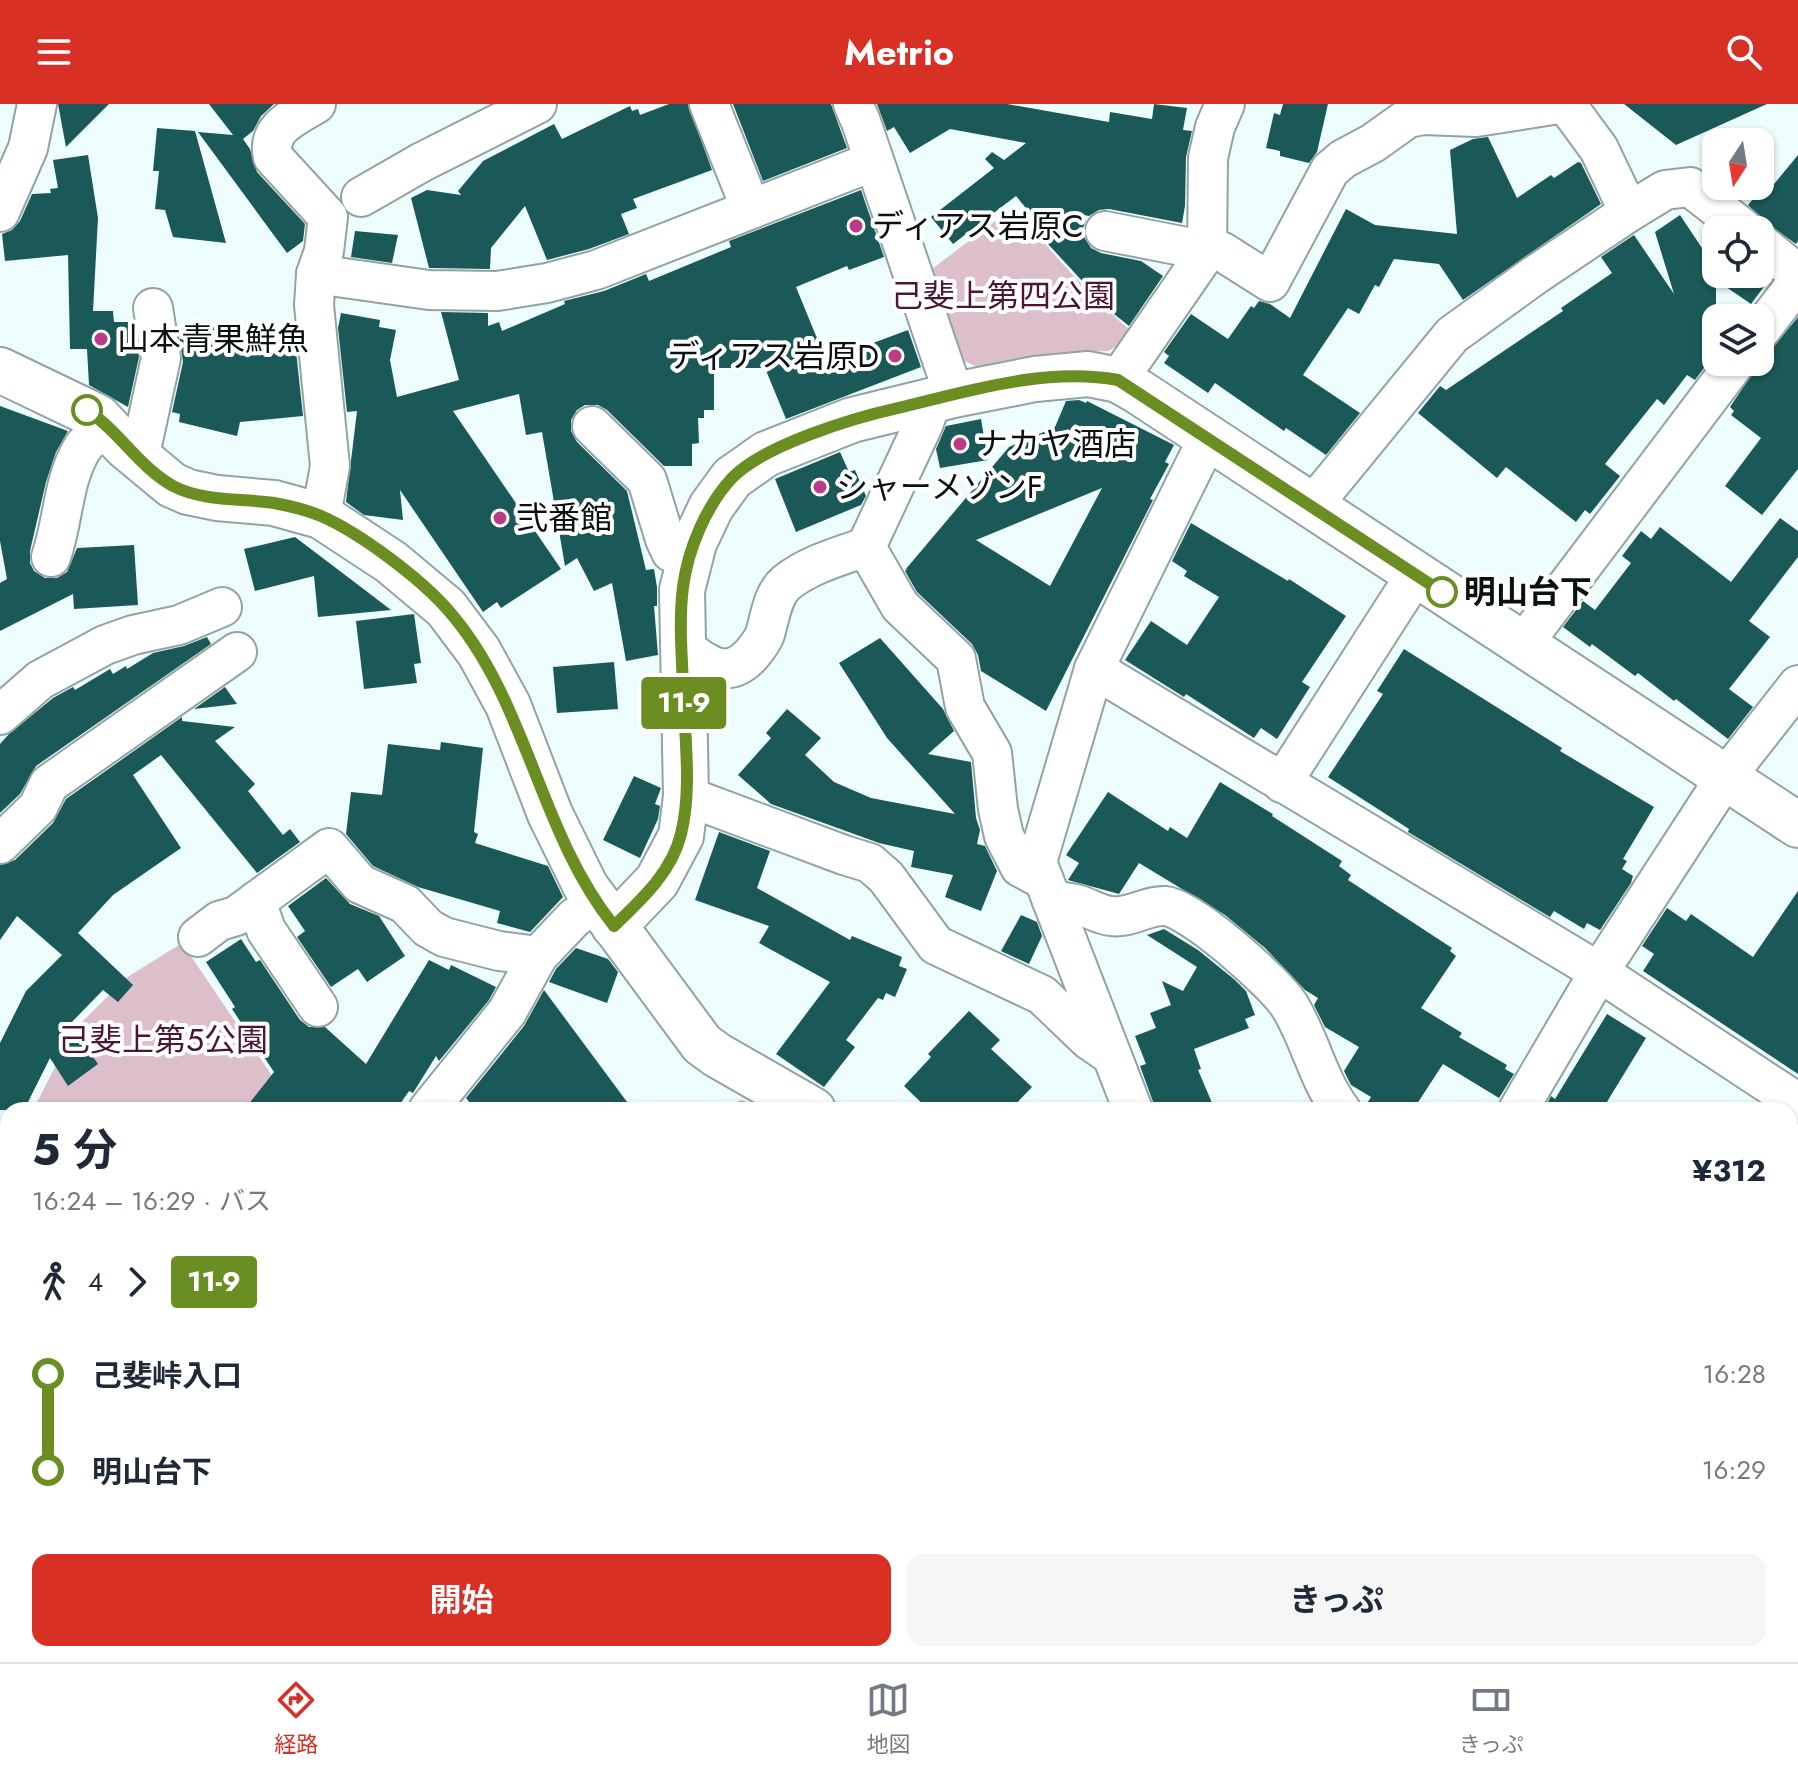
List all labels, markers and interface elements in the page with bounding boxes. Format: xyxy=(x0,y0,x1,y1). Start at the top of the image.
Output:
text: Metrio xyxy=(844,26,954,78)
icon: menu xyxy=(32,30,76,74)
icon: search xyxy=(1722,30,1766,74)
north arrow xyxy=(1702,128,1774,200)
map controls xyxy=(1702,128,1774,376)
place label: ディアス岩原C xyxy=(872,203,1084,249)
button: locate xyxy=(1702,216,1774,288)
marker: ディアス岩原C xyxy=(847,217,865,235)
park label: 己斐上第四公園 xyxy=(891,273,1115,319)
button: layers xyxy=(1702,304,1774,376)
place label: 山本青果鮮魚 xyxy=(117,316,309,362)
marker: 山本青果鮮魚 xyxy=(92,330,110,348)
place label: ディアス岩原D xyxy=(667,333,879,379)
marker: ディアス岩原D xyxy=(886,347,904,365)
unlabelled marker xyxy=(72,395,102,425)
place label: ナカヤ酒店 xyxy=(976,421,1136,467)
marker: ナカヤ酒店 xyxy=(951,435,969,453)
place label: シャーメゾンF xyxy=(836,464,1043,510)
marker: シャーメゾンF xyxy=(811,478,829,496)
place label: 弐番館 xyxy=(516,495,612,541)
marker: 弐番館 xyxy=(491,509,509,527)
place label: 明山台下 xyxy=(1464,569,1592,615)
marker: 明山台下 xyxy=(1427,577,1457,607)
line badge: 11-9 xyxy=(628,677,740,729)
text: 11-9 xyxy=(657,682,711,723)
park label: 己斐上第5公園 xyxy=(58,1017,268,1063)
text: 5 分 xyxy=(32,1118,118,1182)
text: ¥312 xyxy=(1692,1149,1766,1192)
text: 16:24 – 16:29 · バス xyxy=(32,1182,271,1220)
icon: walk xyxy=(32,1260,76,1304)
icon: forward xyxy=(115,1260,159,1304)
text: 11-9 xyxy=(187,1261,241,1302)
text: 4 xyxy=(88,1263,103,1301)
text: 己斐峠入口 xyxy=(92,1354,242,1397)
text: 16:28 xyxy=(1703,1355,1766,1393)
text: 明山台下 xyxy=(92,1450,212,1493)
text: 16:29 xyxy=(1702,1451,1766,1489)
button: 開始 xyxy=(32,1554,891,1646)
button: きっぷ xyxy=(907,1554,1766,1646)
tab: 経路 xyxy=(274,1678,318,1760)
tab: 地図 xyxy=(866,1678,910,1760)
tab: きっぷ xyxy=(1459,1678,1524,1760)

